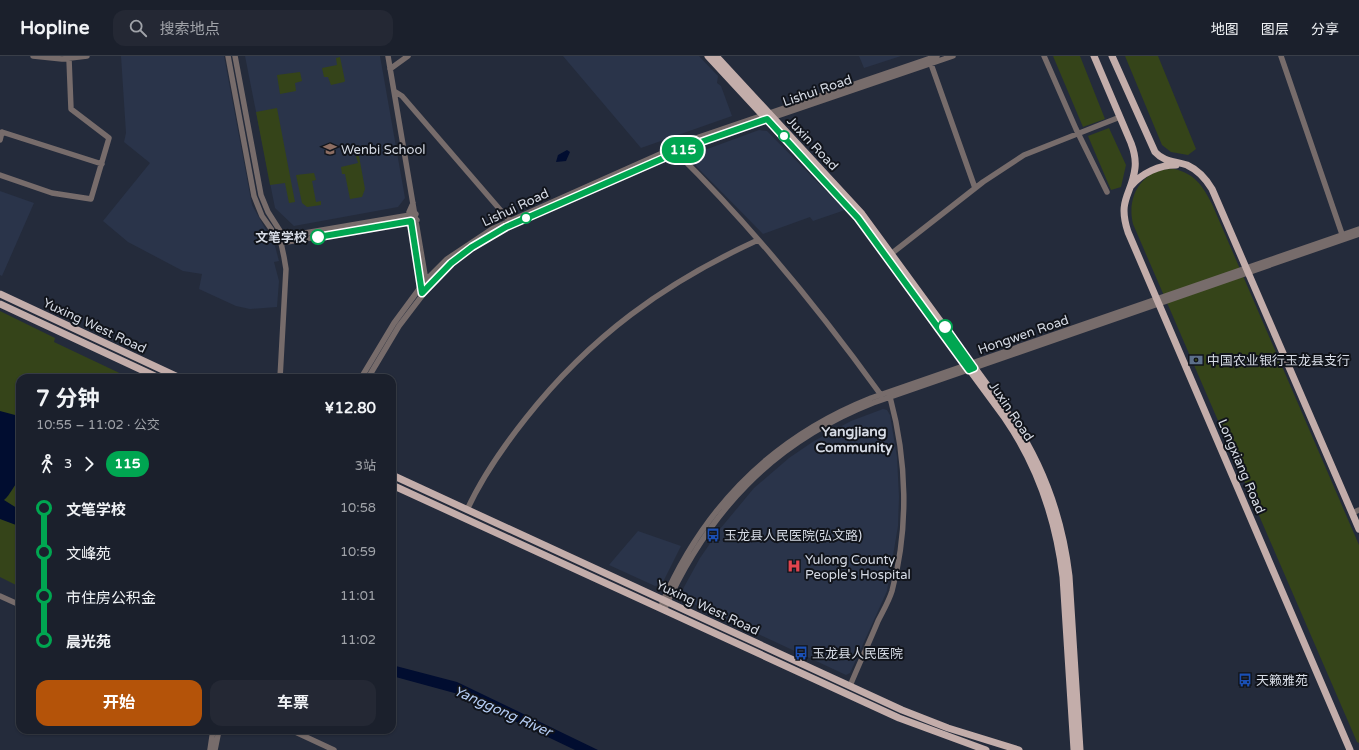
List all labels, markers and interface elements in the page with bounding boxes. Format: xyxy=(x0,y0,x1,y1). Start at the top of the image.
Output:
search box xyxy=(113,10,393,46)
text: Hopline xyxy=(20,17,89,39)
icon: search xyxy=(127,17,149,39)
text: 搜索地点 xyxy=(159,20,219,38)
text: 地图 xyxy=(1211,21,1239,38)
text: 图层 xyxy=(1261,21,1289,38)
text: 分享 xyxy=(1311,21,1339,38)
street label: Lishui Road xyxy=(781,72,854,110)
street label: Juxin Road xyxy=(783,113,841,174)
unlabelled marker xyxy=(778,130,790,142)
line badge: 115 xyxy=(660,137,706,163)
school or university icon: Wenbi School xyxy=(322,141,338,157)
text: 115 xyxy=(670,141,696,158)
place label: Wenbi School xyxy=(341,142,426,158)
street label: Lishui Road xyxy=(479,185,551,230)
unlabelled marker xyxy=(520,212,532,224)
marker: 文笔学校 xyxy=(310,229,326,245)
place label: 文笔学校 xyxy=(255,230,307,246)
street label: Yuxing West Road xyxy=(40,295,149,357)
street label: Hongwen Road xyxy=(976,312,1071,358)
unlabelled marker xyxy=(937,319,953,335)
bank icon: 中国农业银行玉龙县支行 xyxy=(1188,352,1204,368)
place label: 中国农业银行玉龙县支行 xyxy=(1207,353,1350,369)
street label: Juxin Road xyxy=(986,379,1037,444)
text: 7 分钟 xyxy=(36,386,100,412)
text: ¥12.80 xyxy=(325,399,376,417)
text: 10:55 – 11:02 · 公交 xyxy=(36,417,160,433)
street label: Longxiang Road xyxy=(1214,417,1268,516)
district label: Yangjiang Community xyxy=(816,423,893,456)
icon: walk xyxy=(36,453,58,475)
icon: forward xyxy=(78,453,100,475)
text: 115 xyxy=(114,455,141,472)
text: 3 xyxy=(64,456,72,472)
text: 3站 xyxy=(355,458,376,474)
text: 10:58 xyxy=(340,500,376,516)
text: 文笔学校 xyxy=(66,501,126,519)
bus stop icon: 玉龙县人民医院(弘文路) xyxy=(705,527,721,543)
place label: 玉龙县人民医院(弘文路) xyxy=(724,528,862,544)
text: 10:59 xyxy=(340,544,376,560)
text: 文峰苑 xyxy=(66,545,111,563)
place label: Yulong County People's Hospital xyxy=(805,552,911,583)
hospital icon: Yulong County People's Hospital xyxy=(786,558,802,574)
street label: Yuxing West Road xyxy=(653,577,762,639)
text: 11:01 xyxy=(340,588,376,604)
text: 市住房公积金 xyxy=(66,589,156,607)
text: 11:02 xyxy=(340,632,376,648)
text: 晨光苑 xyxy=(66,633,111,651)
bus stop icon: 玉龙县人民医院 xyxy=(793,645,809,661)
place label: 玉龙县人民医院 xyxy=(812,646,903,662)
bus stop icon: 天籁雅苑 xyxy=(1237,672,1253,688)
place label: 天籁雅苑 xyxy=(1256,673,1308,689)
button: 开始 xyxy=(36,680,202,726)
button: 车票 xyxy=(210,680,376,726)
water label: Yanggong River xyxy=(451,682,556,741)

